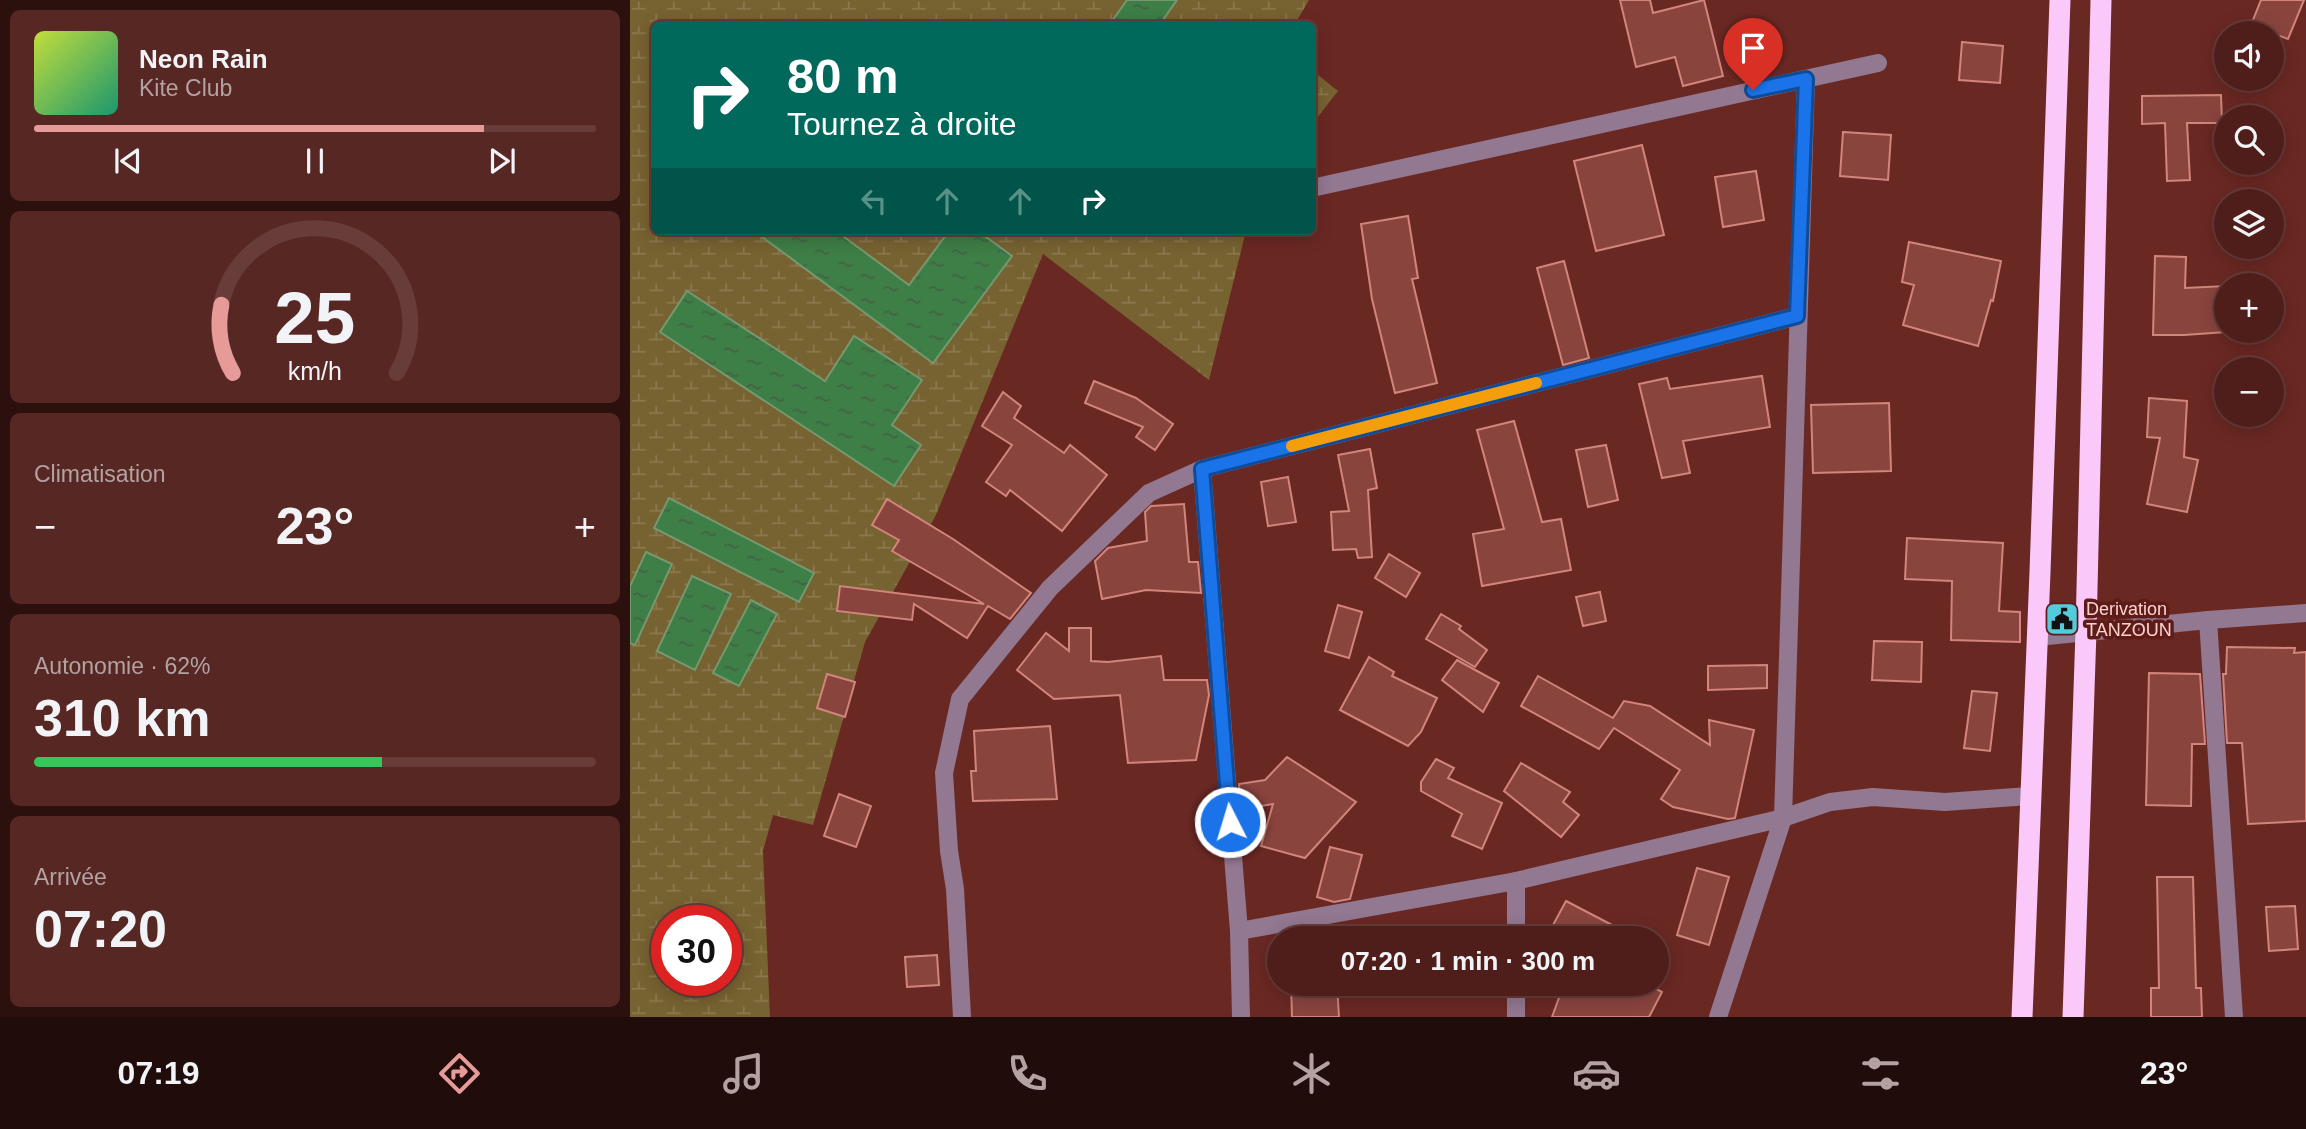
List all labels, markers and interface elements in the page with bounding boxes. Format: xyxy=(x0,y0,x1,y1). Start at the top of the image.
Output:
pin xyxy=(1723,18,1783,90)
map controls xyxy=(2214,21,2284,427)
button: sound xyxy=(2214,21,2284,91)
icon: arrive xyxy=(1734,29,1772,67)
text: Neon Rain xyxy=(139,44,268,74)
icon: right xyxy=(672,49,763,140)
text: 80 m xyxy=(787,49,899,103)
text: Kite Club xyxy=(139,75,232,101)
button: search xyxy=(2214,105,2284,175)
text: Tournez à droite xyxy=(787,106,1016,142)
icon: previous xyxy=(109,142,147,180)
icon: pause xyxy=(296,142,334,180)
icon: next xyxy=(483,142,521,180)
icon: left xyxy=(855,182,893,220)
icon: ahead xyxy=(928,182,966,220)
icon: ahead xyxy=(1001,182,1039,220)
icon: right xyxy=(1074,182,1112,220)
button: layers xyxy=(2214,189,2284,259)
button: + xyxy=(2214,273,2284,343)
text: 25 xyxy=(275,278,355,359)
text: km/h xyxy=(288,357,342,385)
button: − xyxy=(2214,357,2284,427)
text: Climatisation xyxy=(34,461,166,487)
text: 23° xyxy=(276,497,354,555)
text: − xyxy=(34,506,56,548)
text: + xyxy=(574,506,596,548)
place label: Derivation TANZOUN xyxy=(2086,599,2172,640)
public building icon: Derivation TANZOUN xyxy=(2043,600,2081,638)
text: Autonomie · 62% xyxy=(34,653,210,679)
text: 310 km xyxy=(34,689,210,747)
position arrow xyxy=(1193,785,1267,859)
text: Arrivée xyxy=(34,864,107,890)
text: 07:20 xyxy=(34,900,167,958)
speed limit sign: 30 xyxy=(651,905,742,996)
text: 07:20 · 1 min · 300 m xyxy=(1341,946,1595,976)
icon: directions xyxy=(435,1049,484,1098)
icon: music xyxy=(719,1049,768,1098)
icon: phone xyxy=(1003,1049,1052,1098)
icon: climate xyxy=(1287,1049,1336,1098)
icon: car xyxy=(1572,1049,1621,1098)
icon: filters xyxy=(1856,1049,1905,1098)
text: 07:19 xyxy=(118,1055,199,1091)
text: 23° xyxy=(2140,1055,2188,1091)

